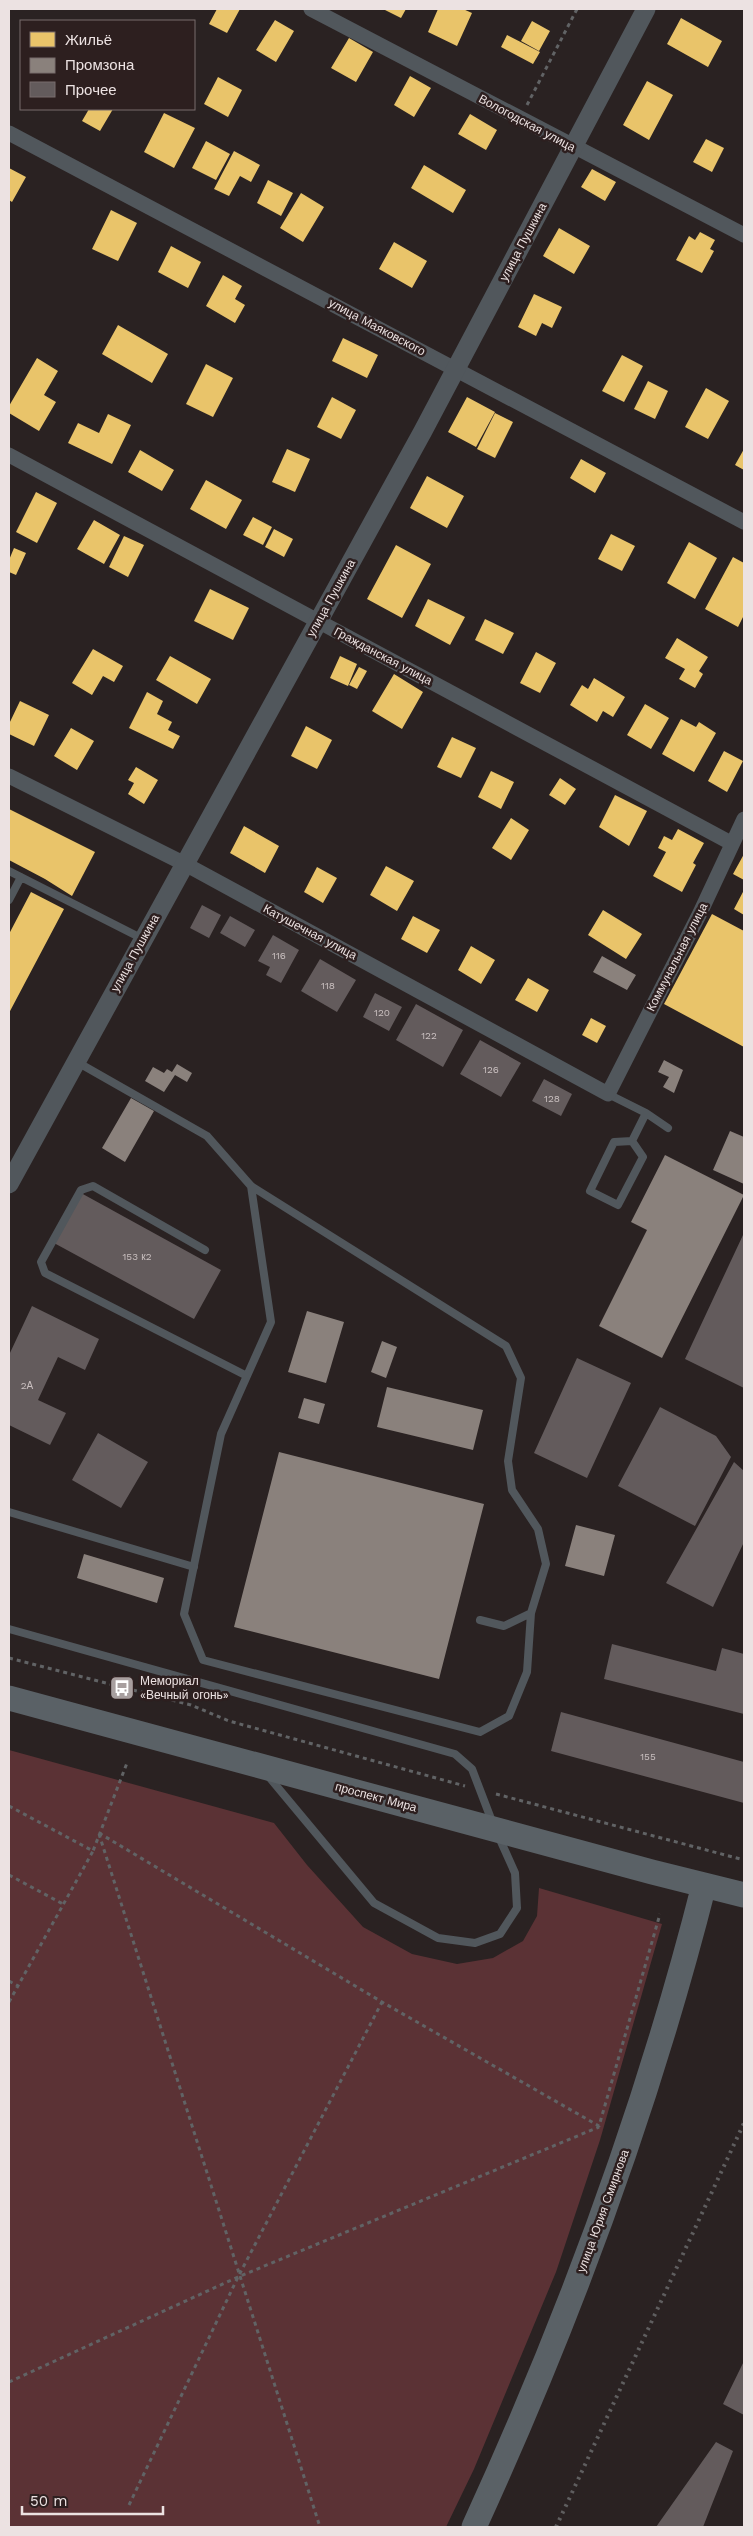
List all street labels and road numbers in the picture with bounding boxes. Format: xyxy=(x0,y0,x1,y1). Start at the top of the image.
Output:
street label: Вологодская улица xyxy=(476,92,578,155)
street label: улица Пушкина xyxy=(496,200,550,284)
street label: улица Маяковского xyxy=(326,296,428,359)
street label: улица Пушкина xyxy=(304,556,358,639)
street label: Гражданская улица xyxy=(331,624,435,688)
street label: Коммунальная улица xyxy=(644,900,711,1014)
street label: Катушечная улица xyxy=(261,901,360,963)
street label: улица Пушкина xyxy=(108,911,162,994)
street label: проспект Мира xyxy=(334,1779,419,1815)
street label: улица Юрия Смирнова xyxy=(574,2147,632,2274)

